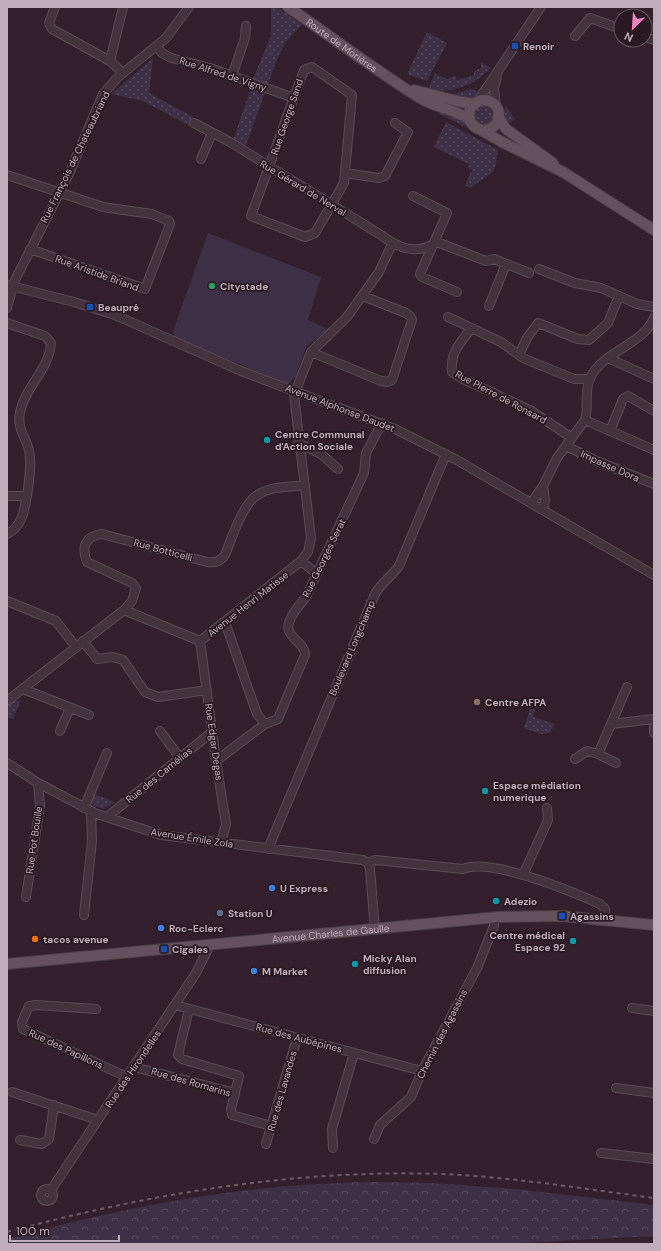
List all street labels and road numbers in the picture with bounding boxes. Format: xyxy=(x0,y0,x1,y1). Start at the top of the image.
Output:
street label: Route de Morières xyxy=(304,15,380,75)
street label: Rue Alfred de Vigny xyxy=(178,54,269,94)
street label: Rue George Sand xyxy=(268,77,306,157)
street label: Rue François de Chateaubriand xyxy=(37,89,113,225)
street label: Rue Gérard de Nerval xyxy=(257,157,349,219)
street label: Rue Aristide Briand xyxy=(53,252,141,294)
street label: Rue Pierre de Ronsard xyxy=(453,367,549,427)
street label: Avenue Alphonse Daudet xyxy=(283,381,397,435)
street label: Impasse Dora xyxy=(578,447,642,485)
street label: Rue Georges Serat xyxy=(299,516,349,599)
street label: Rue Botticelli xyxy=(132,536,194,564)
street label: Avenue Henri Matisse xyxy=(205,568,291,640)
street label: Boulevard Longchamp xyxy=(326,598,378,698)
street label: Rue Edgar Degas xyxy=(202,703,226,781)
street label: Rue des Camélias xyxy=(123,744,195,806)
street label: Rue Pot Bouille xyxy=(23,805,45,875)
street label: Avenue Émile Zola xyxy=(150,825,234,851)
street label: Avenue Charles de Gaulle xyxy=(271,921,390,945)
street label: Chemin des Agassins xyxy=(414,987,470,1081)
street label: Rue des Aubépines xyxy=(254,1020,344,1056)
street label: Rue des Papillons xyxy=(27,1026,105,1072)
street label: Rue des Hirondelles xyxy=(102,1028,164,1110)
street label: Rue des Lavandes xyxy=(264,1049,300,1133)
street label: Rue des Romarins xyxy=(150,1064,232,1100)

